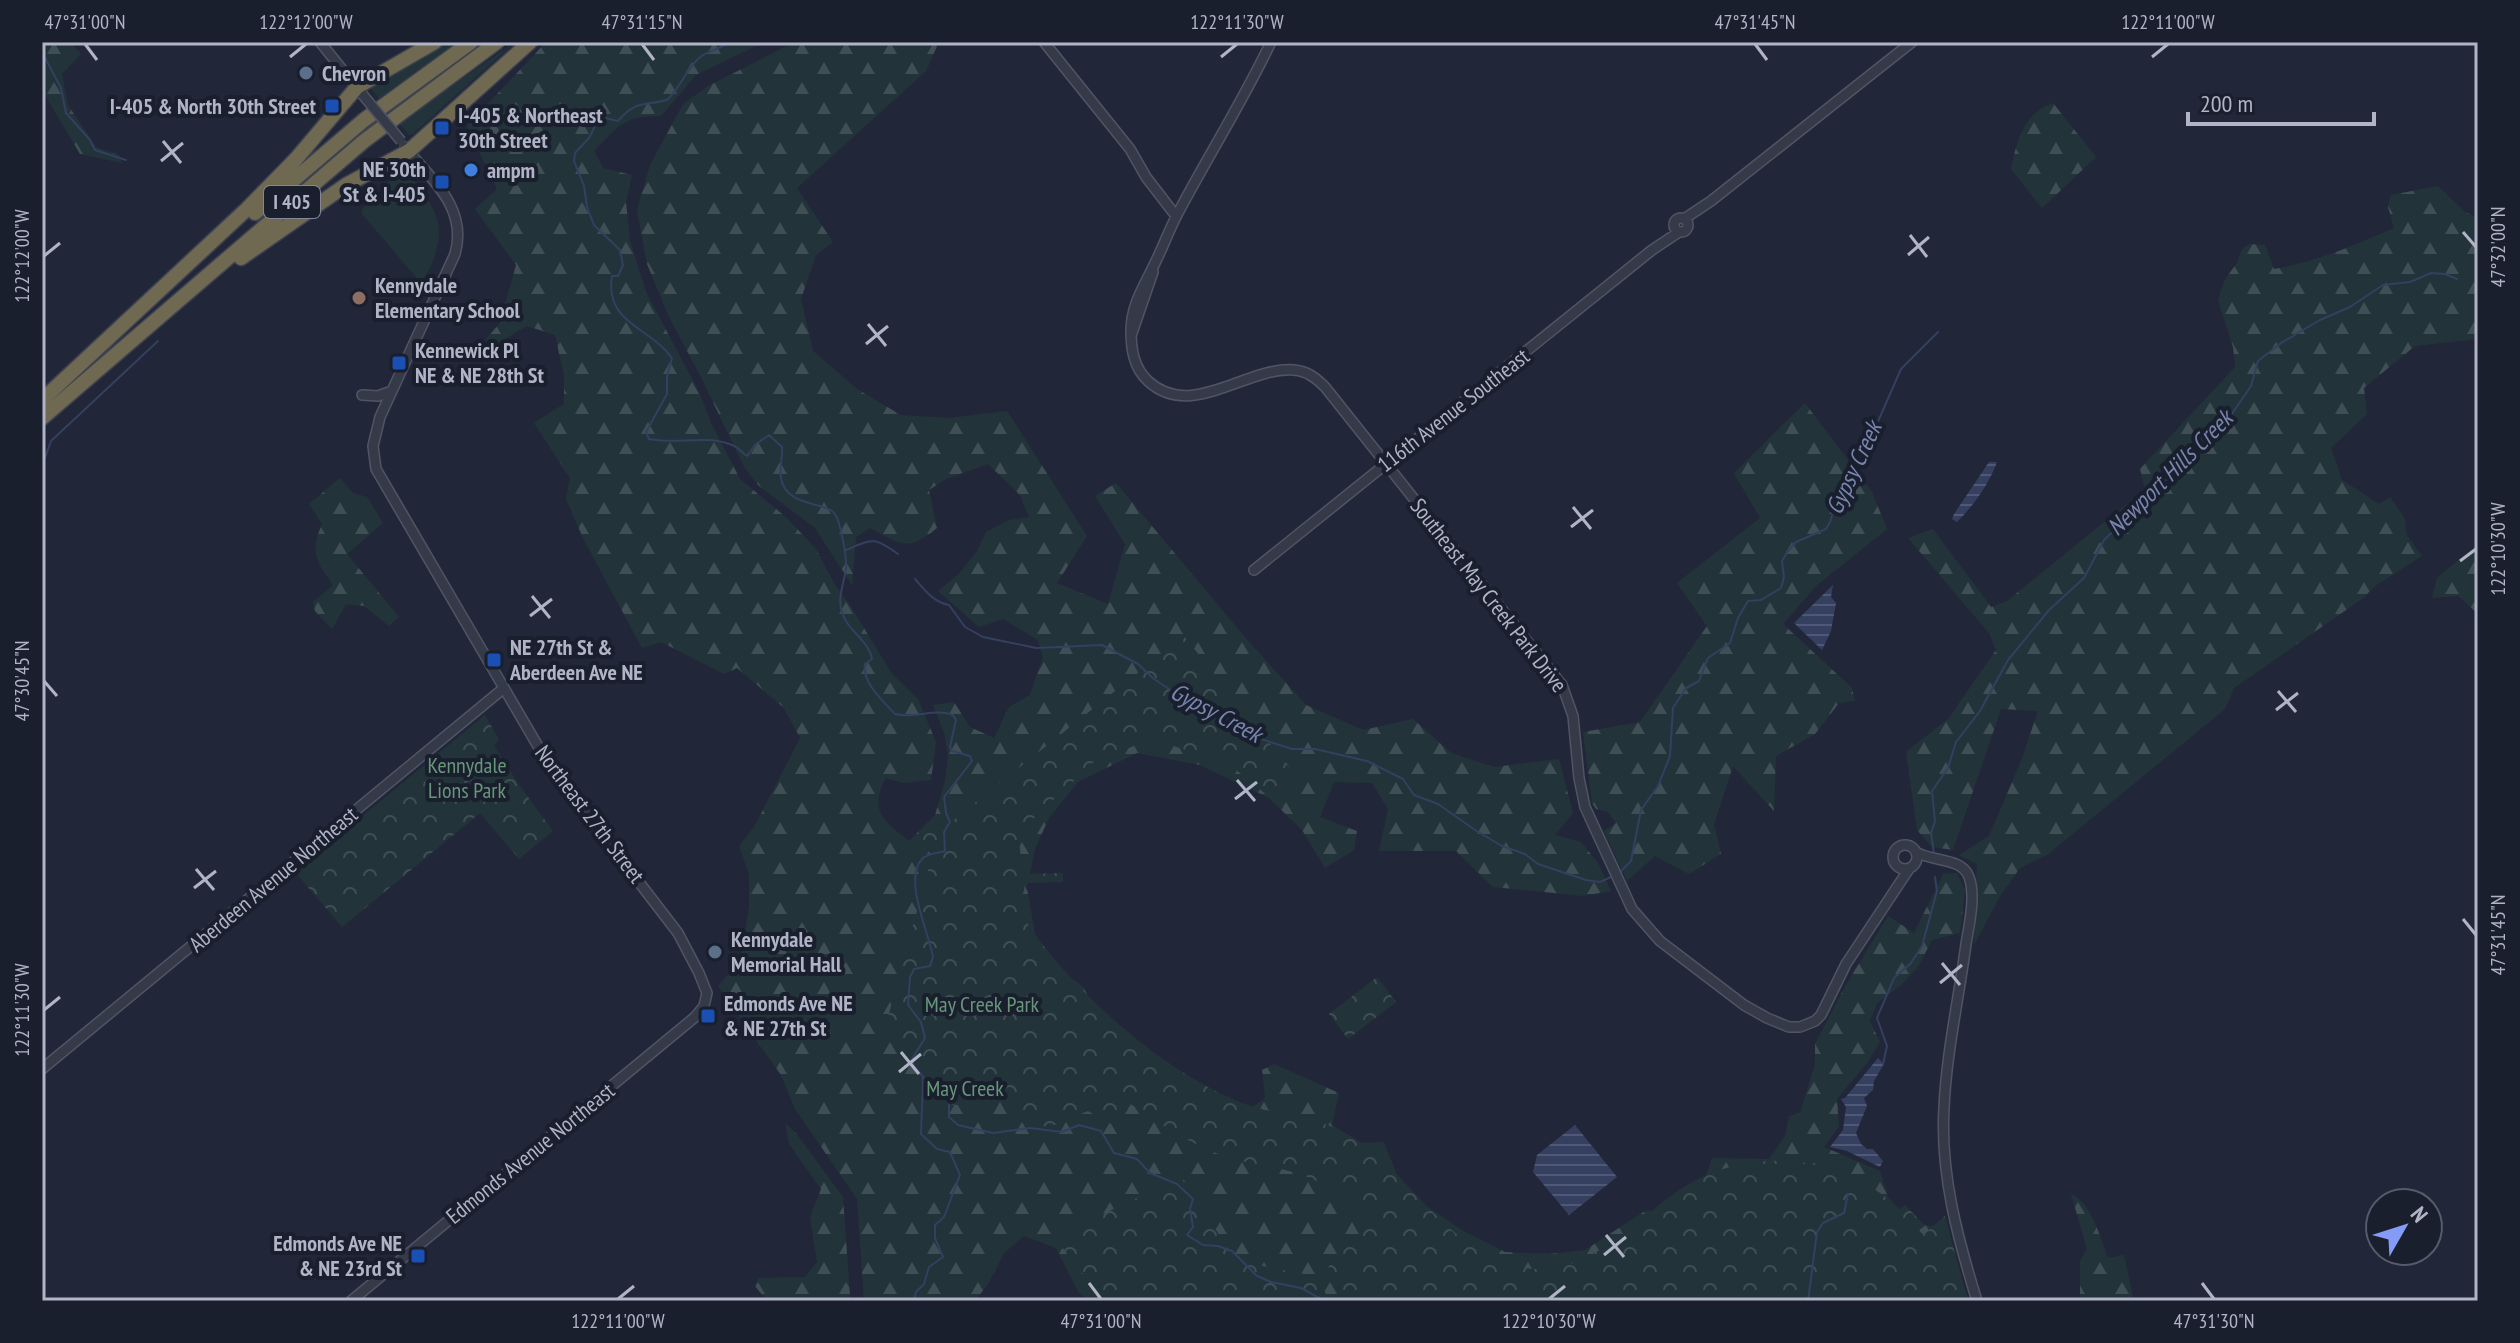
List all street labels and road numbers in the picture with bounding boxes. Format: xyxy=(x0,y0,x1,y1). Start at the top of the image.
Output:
road number: I 405 xyxy=(264,186,320,218)
street label: 116th Avenue Southeast xyxy=(1371,342,1535,478)
street label: Southeast May Creek Park Drive xyxy=(1405,492,1573,698)
street label: Northeast 27th Street xyxy=(529,740,651,888)
street label: Aberdeen Avenue Northeast xyxy=(183,800,363,958)
street label: Edmonds Avenue Northeast xyxy=(440,1076,620,1230)

